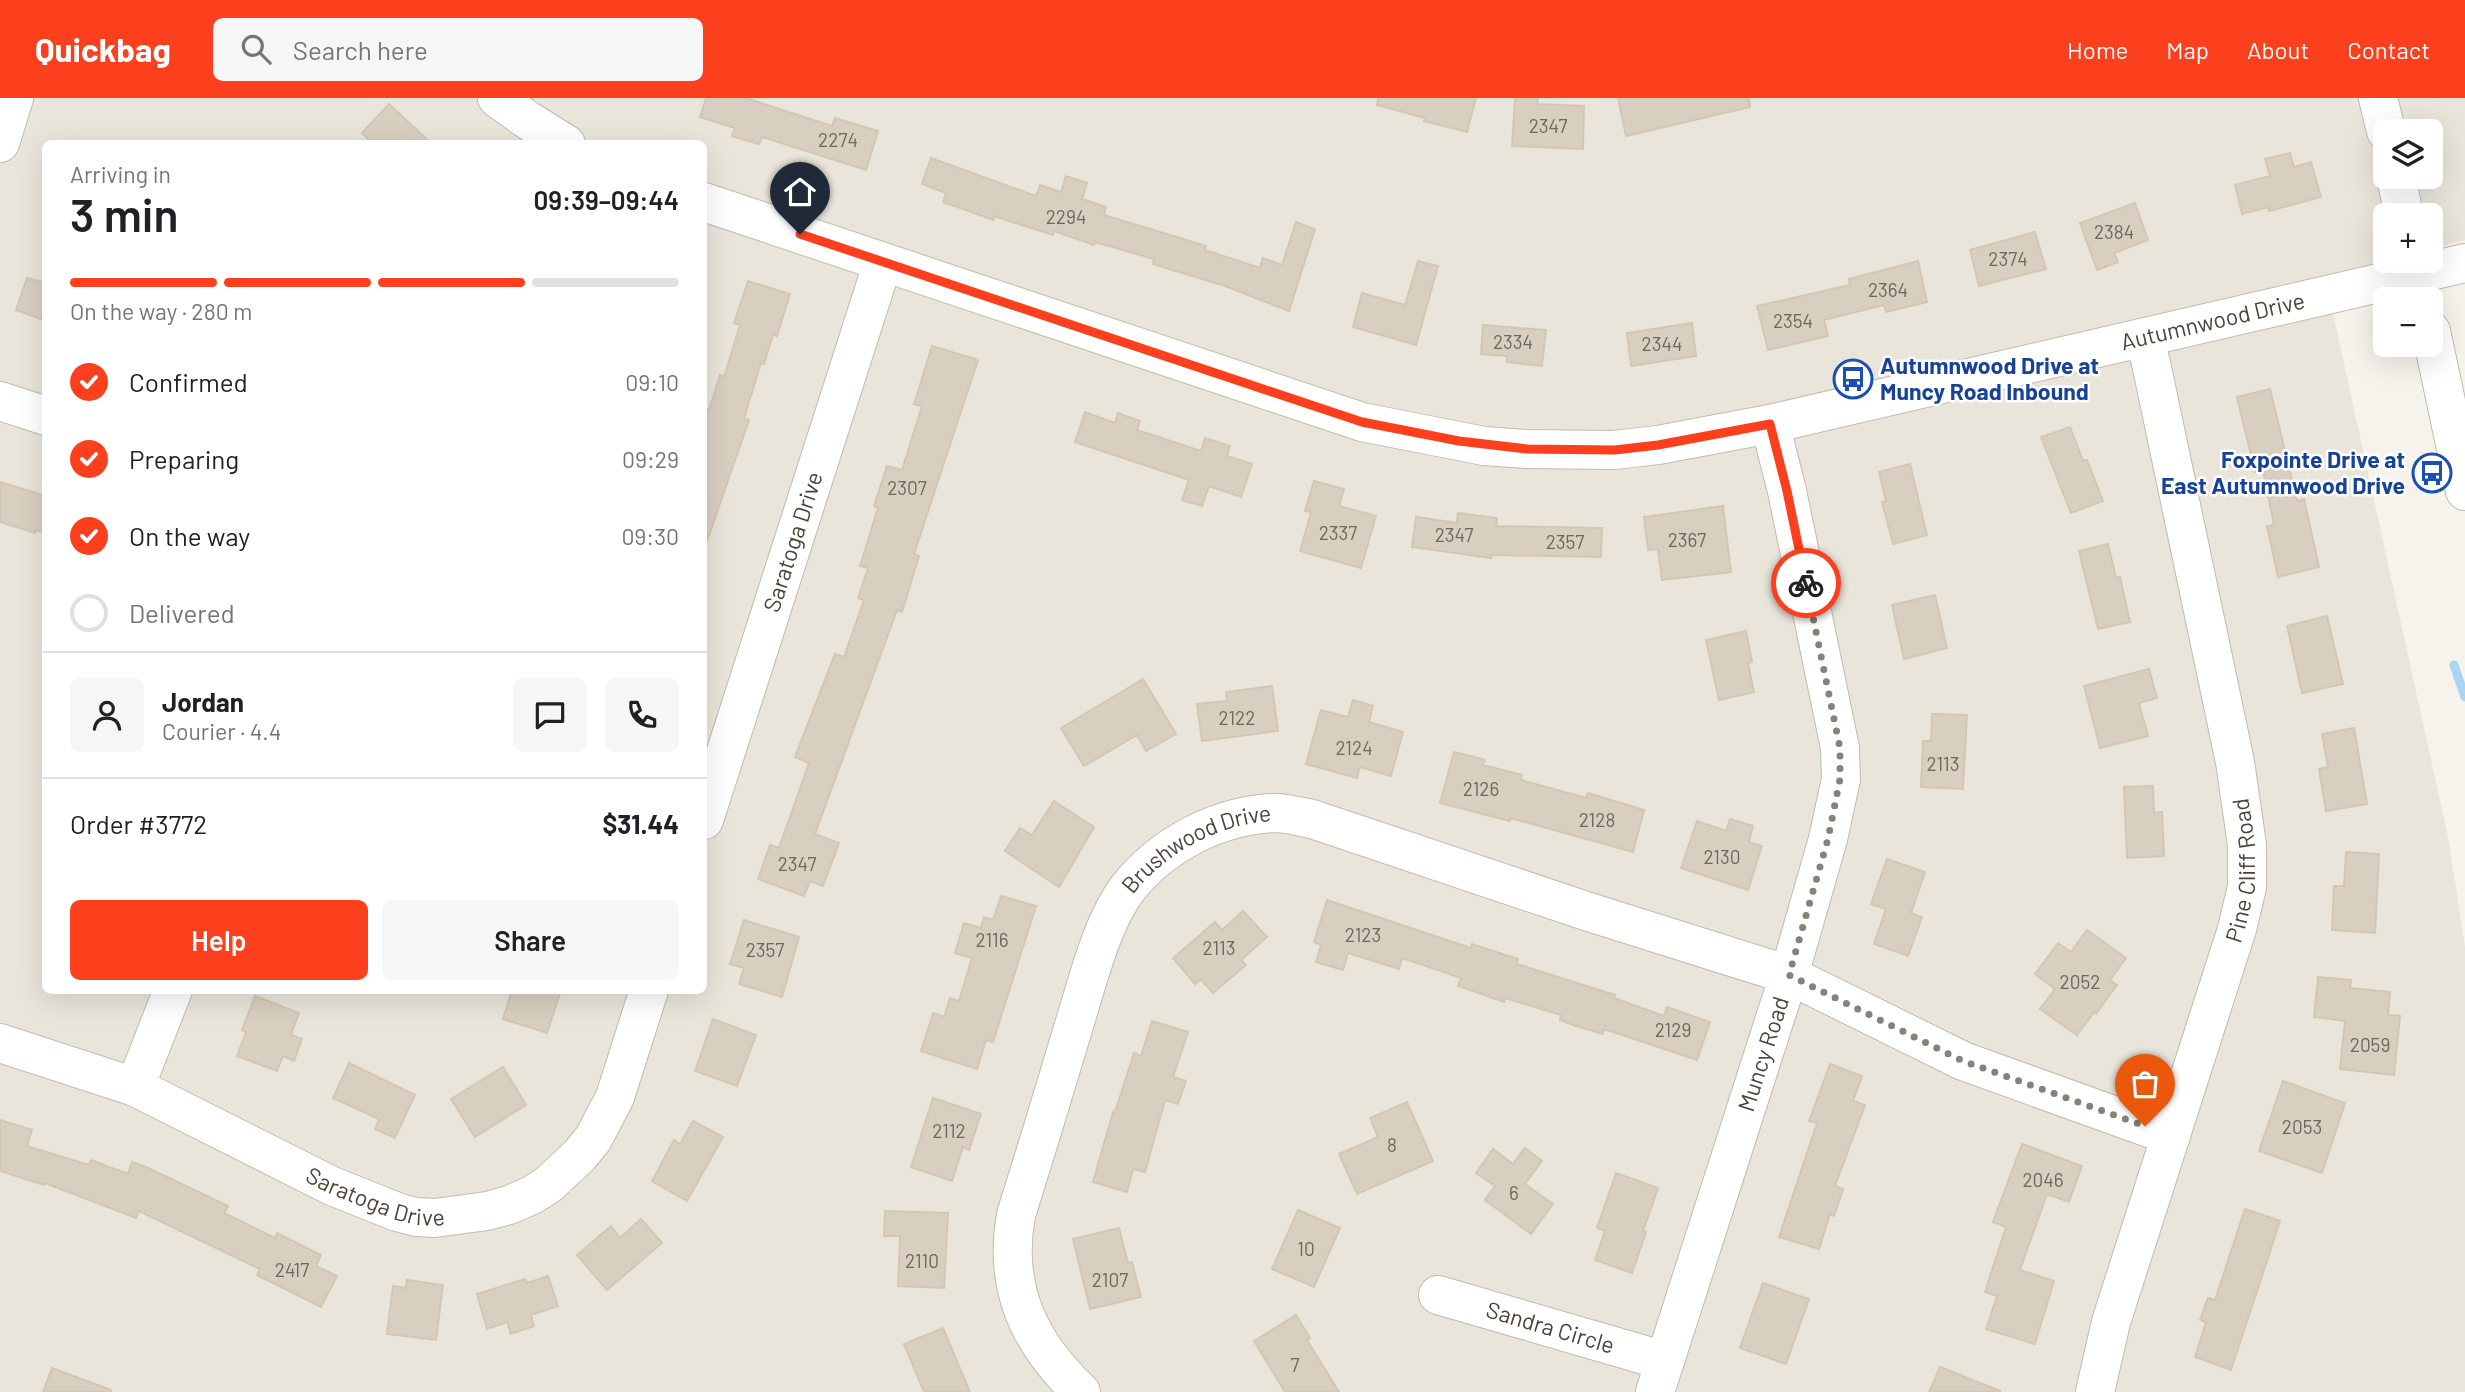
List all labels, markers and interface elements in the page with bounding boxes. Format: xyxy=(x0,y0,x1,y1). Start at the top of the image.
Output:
search box xyxy=(213,18,703,81)
text: Quickbag xyxy=(35,29,171,69)
icon: search xyxy=(237,30,275,68)
text: Search here xyxy=(293,34,428,65)
text: Home xyxy=(2067,35,2128,64)
text: Map xyxy=(2166,35,2209,64)
text: About xyxy=(2247,35,2309,64)
text: Contact xyxy=(2347,35,2430,64)
house number: 2347 xyxy=(1529,114,1567,137)
map controls xyxy=(2373,119,2443,357)
button: layers xyxy=(2373,119,2443,189)
house number: 2274 xyxy=(818,128,858,151)
text: Arriving in xyxy=(70,160,171,188)
pin xyxy=(770,162,830,234)
icon: home xyxy=(781,173,819,211)
text: 09:39–09:44 xyxy=(534,184,679,215)
text: 3 min xyxy=(70,186,179,241)
button: + xyxy=(2373,203,2443,273)
house number: 2294 xyxy=(1046,205,1086,228)
house number: 2384 xyxy=(2094,220,2134,243)
house number: 2374 xyxy=(1988,247,2028,270)
house number: 2364 xyxy=(1868,278,1908,301)
street label: Autumnwood Drive xyxy=(2118,286,2307,355)
button: − xyxy=(2373,287,2443,357)
text: On the way · 280 m xyxy=(70,297,252,325)
house number: 2354 xyxy=(1773,309,1813,332)
house number: 2334 xyxy=(1493,330,1533,353)
house number: 2344 xyxy=(1642,332,1682,355)
place label: Autumnwood Drive at Muncy Road Inbound xyxy=(1880,351,2099,405)
bus stop icon: Autumnwood Drive at Muncy Road Inbound xyxy=(1832,358,1874,400)
icon: check xyxy=(70,363,108,401)
text: Confirmed xyxy=(129,366,248,397)
text: 09:10 xyxy=(625,368,679,396)
icon: check xyxy=(70,440,108,478)
text: Preparing xyxy=(129,443,239,474)
text: 09:29 xyxy=(622,445,679,473)
place label: Foxpointe Drive at East Autumnwood Drive xyxy=(2161,445,2405,499)
bus stop icon: Foxpointe Drive at East Autumnwood Drive xyxy=(2411,452,2453,494)
street label: Saratoga Drive xyxy=(757,468,828,615)
house number: 2307 xyxy=(887,476,927,499)
icon: check xyxy=(70,517,108,555)
text: On the way xyxy=(129,520,250,551)
house number: 2337 xyxy=(1319,521,1357,544)
text: 09:30 xyxy=(621,522,679,550)
house number: 2347 xyxy=(1435,523,1473,546)
house number: 2367 xyxy=(1668,528,1706,551)
house number: 2357 xyxy=(1546,530,1584,553)
courier xyxy=(1771,548,1841,618)
icon: bike xyxy=(1787,564,1825,602)
text: Delivered xyxy=(129,597,235,628)
button: person xyxy=(70,678,144,752)
button: chat xyxy=(513,678,587,752)
button: phone xyxy=(605,678,679,752)
text: Jordan xyxy=(162,686,244,717)
house number: 2122 xyxy=(1219,706,1255,729)
text: Courier · 4.4 xyxy=(162,717,281,745)
house number: 2124 xyxy=(1335,736,1373,759)
house number: 2113 xyxy=(1926,752,1960,775)
house number: 2126 xyxy=(1463,777,1499,800)
street label: Pine Cliff Road xyxy=(2219,796,2261,946)
street label: Brushwood Drive xyxy=(1115,798,1272,898)
text: Order #3772 xyxy=(70,808,207,839)
text: $31.44 xyxy=(602,808,679,839)
house number: 2128 xyxy=(1579,808,1615,831)
house number: 2130 xyxy=(1703,845,1741,868)
house number: 2347 xyxy=(778,852,816,875)
button: Help xyxy=(70,900,368,980)
button: Share xyxy=(382,900,679,980)
house number: 2123 xyxy=(1345,923,1381,946)
house number: 2116 xyxy=(975,928,1009,951)
house number: 2113 xyxy=(1202,936,1236,959)
house number: 2357 xyxy=(746,938,784,961)
house number: 2052 xyxy=(2060,970,2100,993)
street label: Muncy Road xyxy=(1731,993,1794,1115)
house number: 2129 xyxy=(1655,1018,1691,1041)
house number: 2059 xyxy=(2350,1033,2390,1056)
pin xyxy=(2115,1054,2175,1126)
icon: bag xyxy=(2126,1065,2164,1103)
house number: 2053 xyxy=(2282,1115,2322,1138)
house number: 2112 xyxy=(932,1119,966,1142)
house number: 8 xyxy=(1387,1133,1397,1156)
street label: Saratoga Drive xyxy=(302,1160,446,1231)
house number: 2046 xyxy=(2022,1168,2064,1191)
house number: 6 xyxy=(1509,1181,1519,1204)
house number: 10 xyxy=(1297,1237,1315,1260)
house number: 2110 xyxy=(905,1249,939,1272)
house number: 2417 xyxy=(275,1258,309,1281)
house number: 2107 xyxy=(1092,1268,1128,1291)
street label: Sandra Circle xyxy=(1483,1295,1618,1359)
house number: 7 xyxy=(1291,1353,1300,1376)

